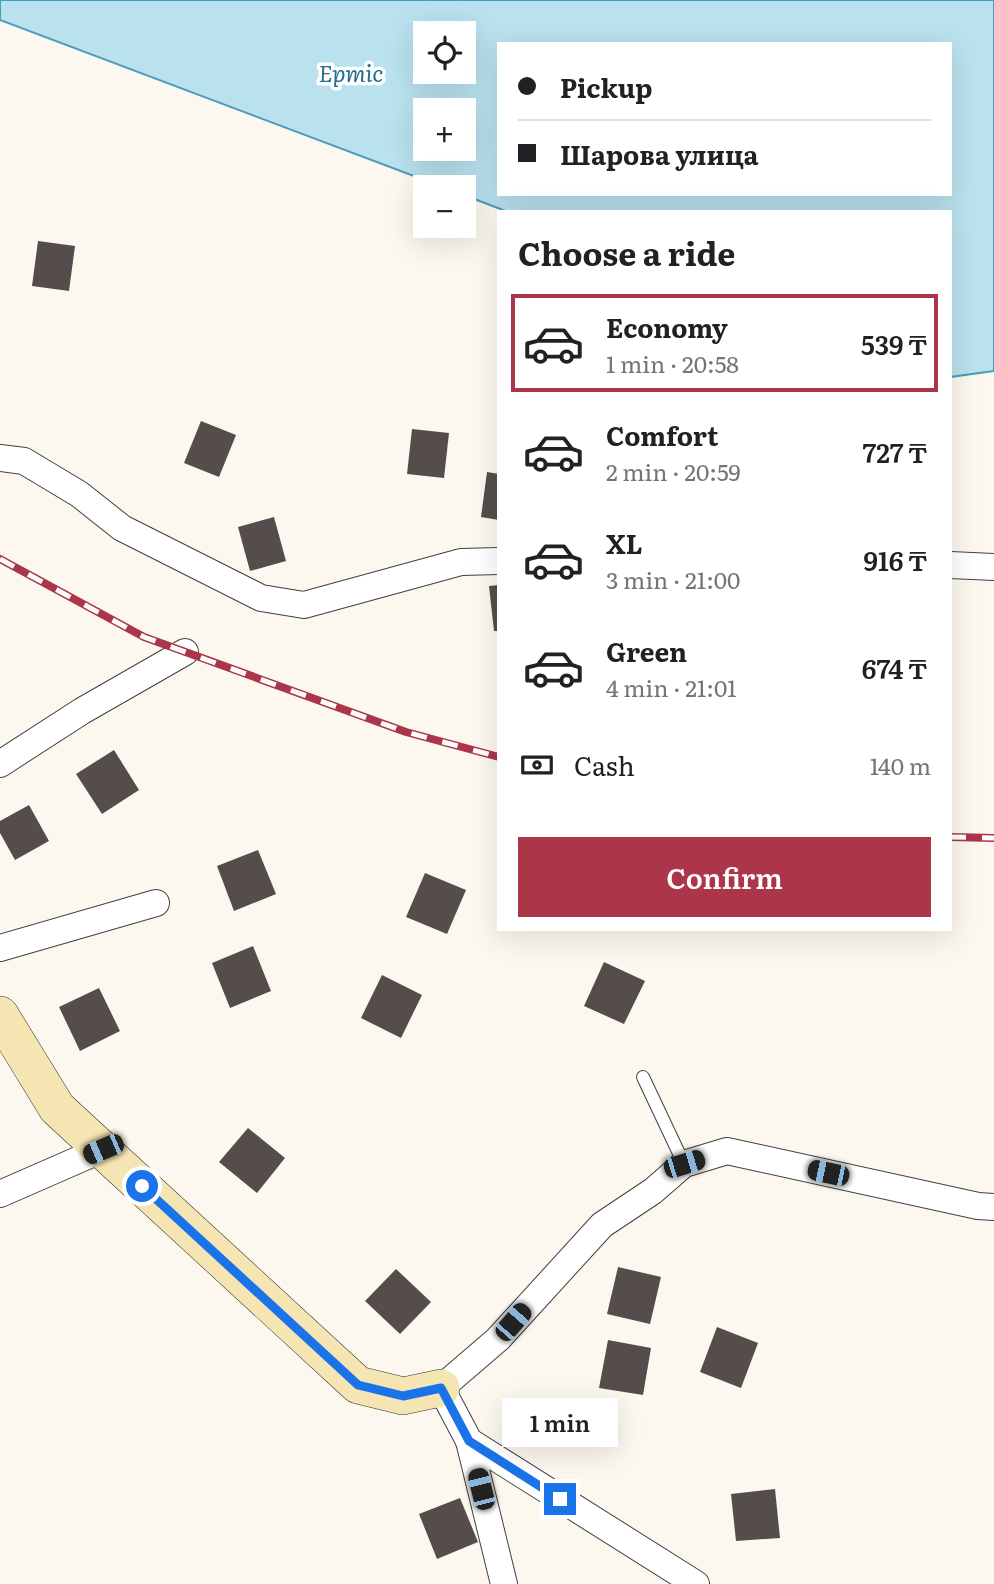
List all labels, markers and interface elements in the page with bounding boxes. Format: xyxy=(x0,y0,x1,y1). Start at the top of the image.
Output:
map controls xyxy=(413,21,476,238)
button: locate xyxy=(413,21,476,84)
water label: Ертіс xyxy=(319,55,383,89)
text: Pickup xyxy=(560,67,652,106)
button: + xyxy=(413,98,476,161)
text: Шарова улица xyxy=(560,134,759,173)
button: − xyxy=(413,175,476,238)
text: Choose a ride xyxy=(518,228,735,276)
text: Economy xyxy=(606,307,728,346)
icon: car xyxy=(522,312,585,375)
text: 539 ₸ xyxy=(861,324,927,363)
text: 1 min · 20:58 xyxy=(606,346,739,380)
text: Comfort xyxy=(606,415,718,454)
icon: car xyxy=(522,420,585,483)
text: 727 ₸ xyxy=(862,432,927,471)
text: 2 min · 20:59 xyxy=(606,454,741,488)
text: XL xyxy=(606,523,643,562)
icon: car xyxy=(522,528,585,591)
text: 916 ₸ xyxy=(864,540,927,579)
text: 3 min · 21:00 xyxy=(606,562,740,596)
text: Green xyxy=(606,631,687,670)
icon: car xyxy=(522,636,585,699)
text: 674 ₸ xyxy=(862,648,927,687)
text: 4 min · 21:01 xyxy=(606,670,737,704)
text: Cash xyxy=(574,745,635,784)
icon: cash xyxy=(518,746,556,784)
text: 140 m xyxy=(870,748,931,782)
button: Confirm xyxy=(518,837,931,917)
car xyxy=(80,1131,127,1167)
car xyxy=(661,1148,708,1180)
car xyxy=(806,1158,851,1188)
route start xyxy=(126,1170,158,1202)
car xyxy=(492,1299,535,1345)
callout: 1 min xyxy=(502,1398,618,1446)
text: 1 min xyxy=(530,1405,590,1439)
car xyxy=(466,1466,497,1512)
route end xyxy=(544,1483,576,1515)

